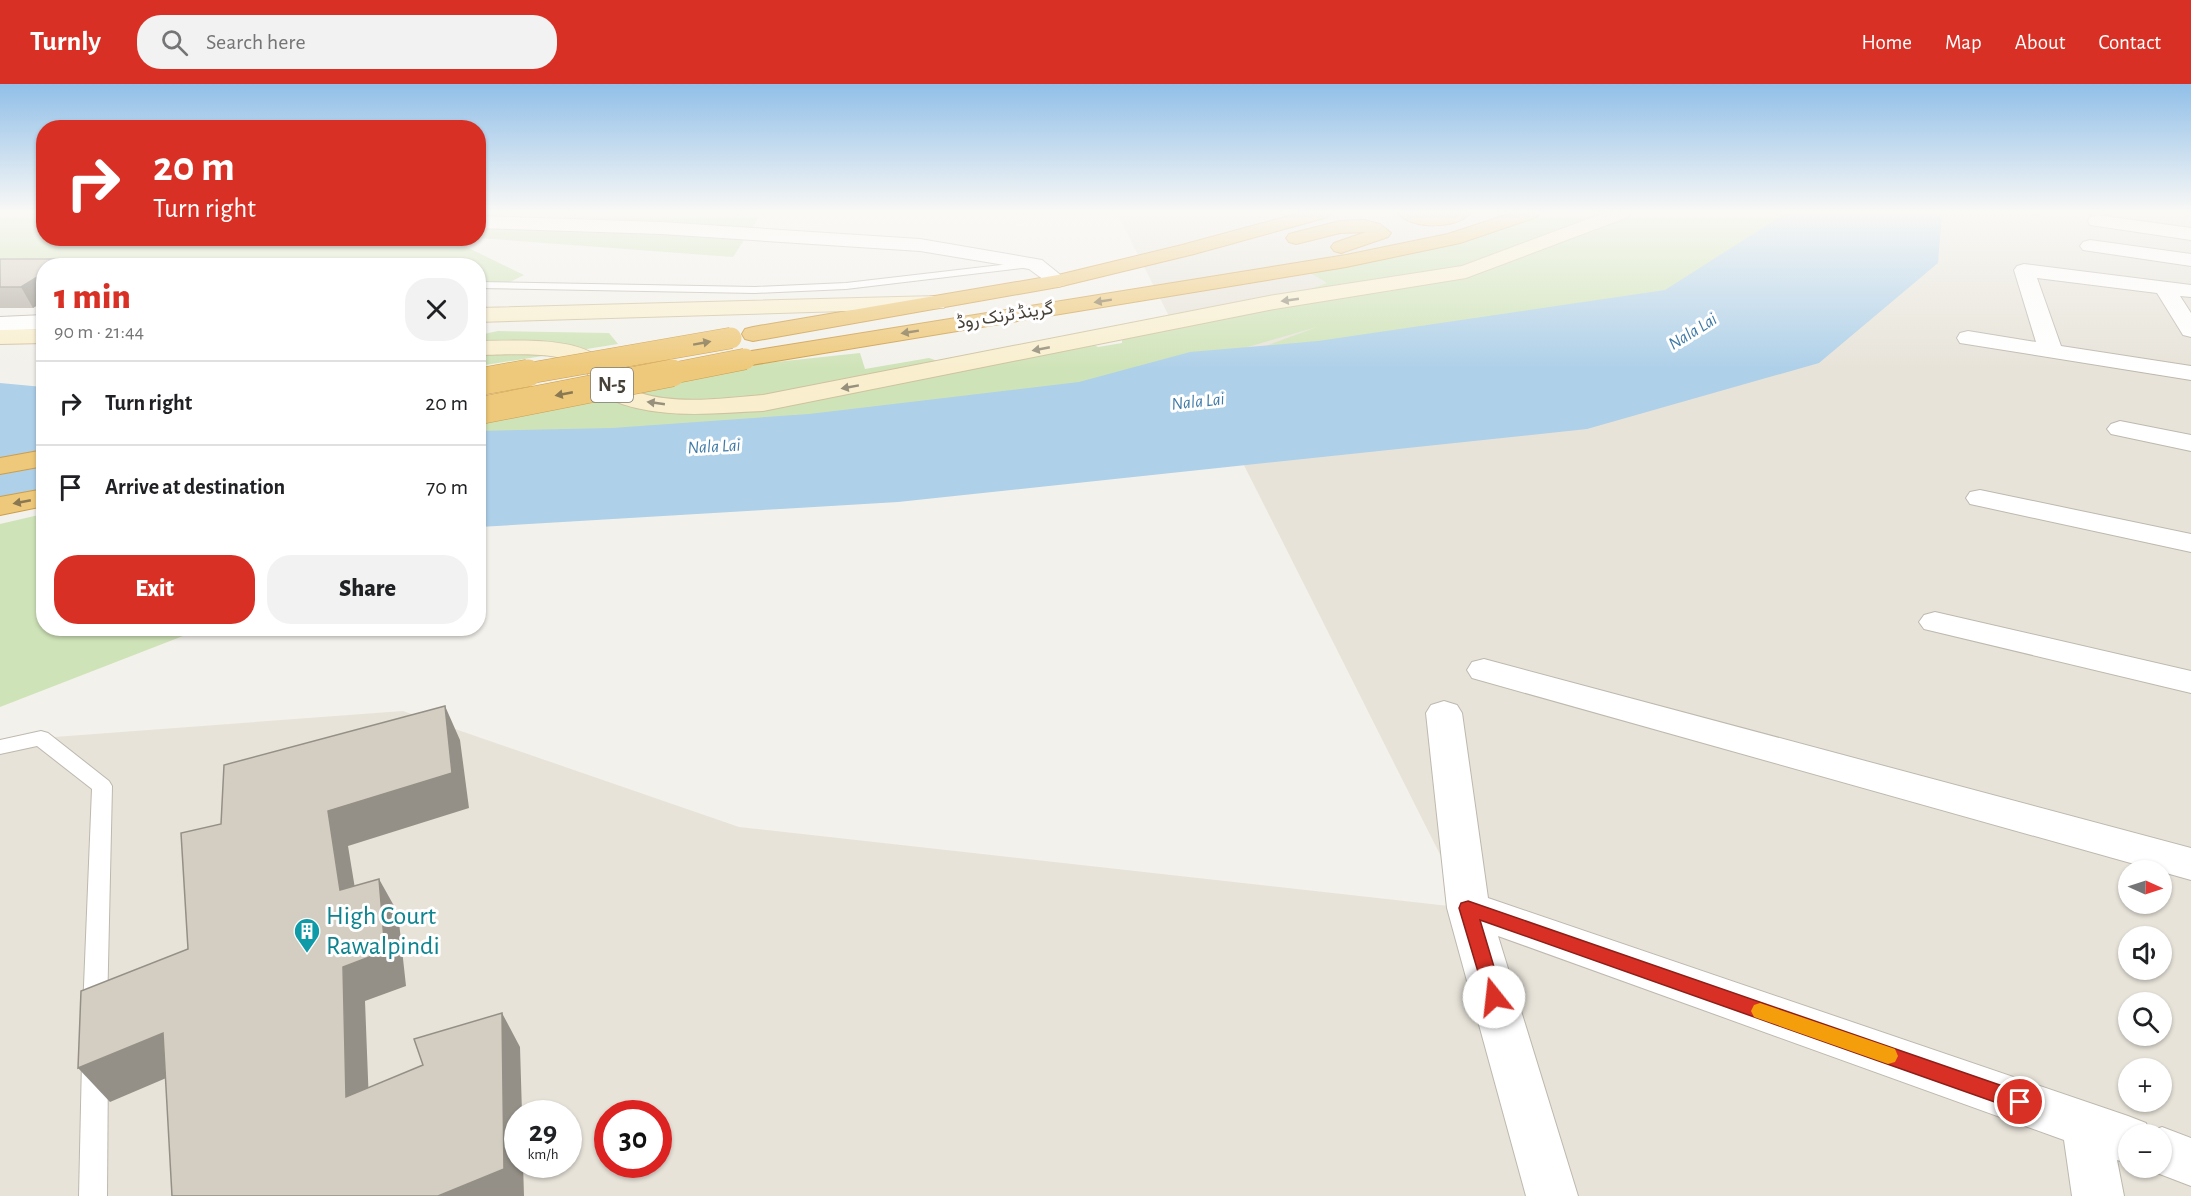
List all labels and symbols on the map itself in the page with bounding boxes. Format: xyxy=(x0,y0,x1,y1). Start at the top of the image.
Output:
one-way arrow xyxy=(1281,295,1300,304)
one-way arrow xyxy=(1093,296,1112,305)
street label: گرینڈ ٹرنک روڈ xyxy=(955,298,1055,334)
water label: Nala Lai xyxy=(1666,310,1720,354)
one-way arrow xyxy=(901,328,920,337)
one-way arrow xyxy=(692,338,711,347)
one-way arrow xyxy=(1031,345,1050,354)
road number: N-5 xyxy=(591,368,633,402)
one-way arrow xyxy=(840,383,859,392)
one-way arrow xyxy=(554,390,573,399)
water label: Nala Lai xyxy=(1171,390,1225,414)
one-way arrow xyxy=(647,398,666,408)
water label: Nala Lai xyxy=(687,437,741,457)
one-way arrow xyxy=(12,498,31,507)
north arrow xyxy=(2118,860,2172,914)
place label: High Court Rawalpindi xyxy=(326,903,440,959)
building icon: High Court Rawalpindi xyxy=(292,916,322,954)
position arrow xyxy=(1462,965,1526,1029)
pin xyxy=(1994,1076,2045,1127)
speed limit sign: 30 xyxy=(594,1100,672,1178)

